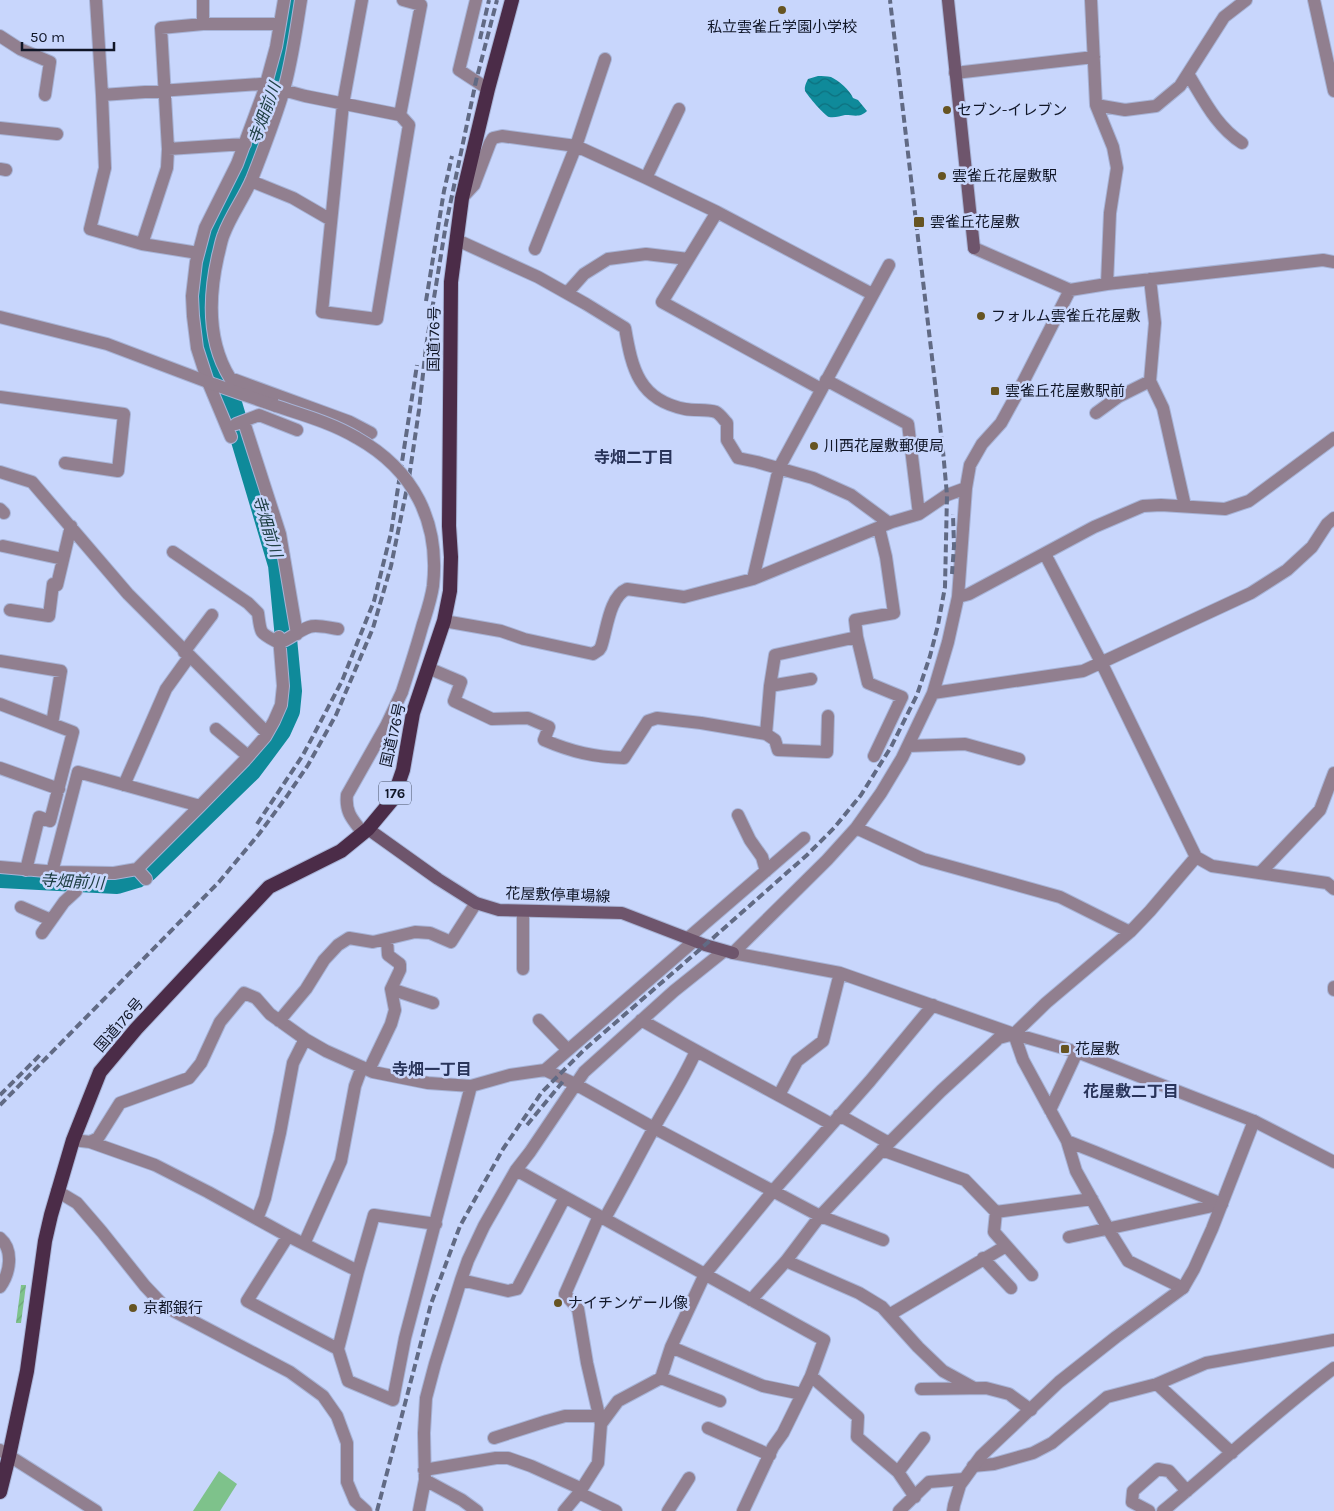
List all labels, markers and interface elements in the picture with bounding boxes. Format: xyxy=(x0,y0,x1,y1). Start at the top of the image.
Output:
marker: 私立雲雀丘学園小学校 xyxy=(776,4,788,16)
place label: 私立雲雀丘学園小学校 xyxy=(707,18,857,36)
scale bar xyxy=(22,20,115,52)
text: 50 m xyxy=(30,28,65,46)
water label: 寺畑前川 xyxy=(245,78,285,146)
place label: セブン-イレブン xyxy=(957,101,1067,119)
marker: セブン-イレブン xyxy=(941,104,953,116)
place label: 雲雀丘花屋敷駅 xyxy=(952,167,1057,185)
marker: 雲雀丘花屋敷駅 xyxy=(936,170,948,182)
place label: 雲雀丘花屋敷 xyxy=(930,213,1020,231)
marker: 雲雀丘花屋敷 xyxy=(912,215,926,229)
street label: 国道176号 xyxy=(424,306,444,372)
place label: フォルム雲雀丘花屋敷 xyxy=(991,307,1141,325)
marker: フォルム雲雀丘花屋敷 xyxy=(975,310,987,322)
place label: 雲雀丘花屋敷駅前 xyxy=(1005,382,1125,400)
marker: 雲雀丘花屋敷駅前 xyxy=(989,385,1001,397)
place label: 川西花屋敷郵便局 xyxy=(824,437,944,455)
marker: 川西花屋敷郵便局 xyxy=(808,440,820,452)
district label: 寺畑二丁目 xyxy=(594,448,674,467)
water label: 寺畑前川 xyxy=(249,493,287,561)
street label: 国道176号 xyxy=(377,701,409,769)
road number: 176 xyxy=(379,781,411,804)
water label: 寺畑前川 xyxy=(40,870,106,893)
street label: 花屋敷停車場線 xyxy=(505,884,611,906)
street label: 国道176号 xyxy=(91,994,147,1056)
place label: 花屋敷 xyxy=(1075,1040,1120,1058)
marker: 花屋敷 xyxy=(1059,1043,1071,1055)
district label: 寺畑一丁目 xyxy=(392,1060,472,1079)
district label: 花屋敷二丁目 xyxy=(1083,1082,1179,1101)
place label: ナイチンゲール像 xyxy=(568,1294,688,1312)
marker: ナイチンゲール像 xyxy=(552,1297,564,1309)
place label: 京都銀行 xyxy=(143,1299,203,1317)
marker: 京都銀行 xyxy=(127,1302,139,1314)

